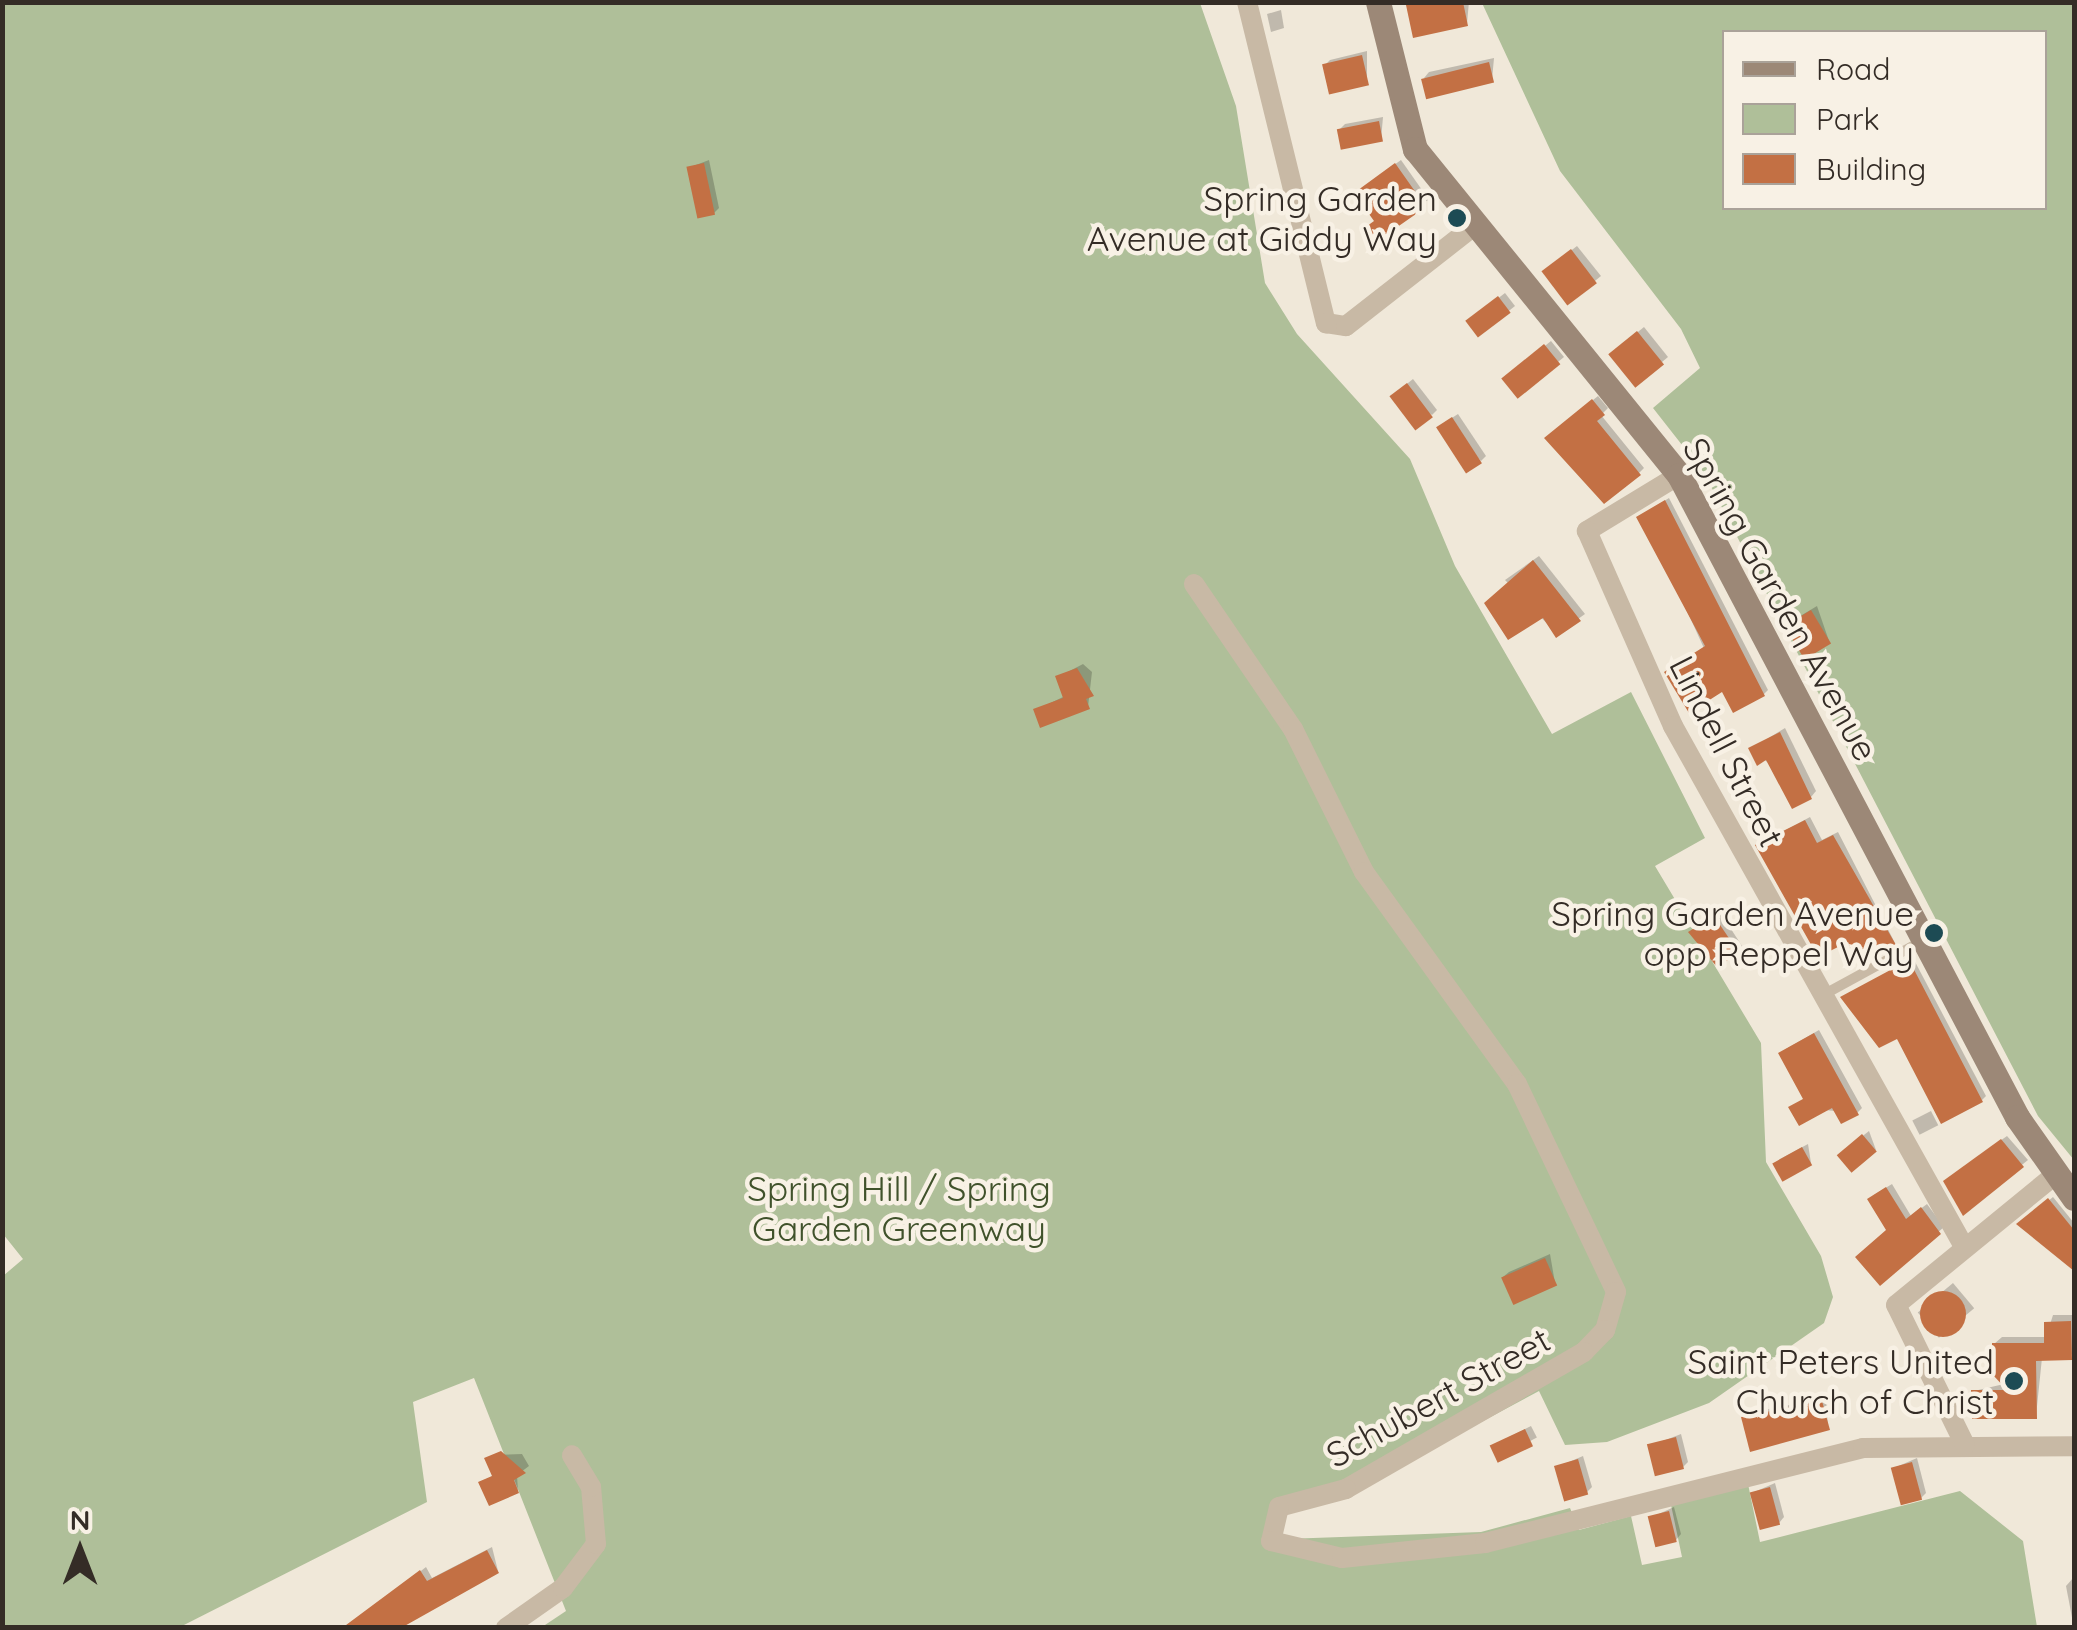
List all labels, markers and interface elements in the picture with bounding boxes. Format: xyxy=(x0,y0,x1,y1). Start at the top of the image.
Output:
legend xyxy=(1722,30,2047,210)
text: Road xyxy=(1816,50,1890,88)
text: Park xyxy=(1816,100,1880,138)
text: Building xyxy=(1816,150,1926,188)
place label: Spring Garden Avenue at Giddy Way xyxy=(1087,177,1437,259)
marker: Spring Garden Avenue at Giddy Way xyxy=(1446,207,1468,229)
street label: Spring Garden Avenue xyxy=(1675,430,1887,768)
street label: Lindell Street xyxy=(1661,649,1793,853)
place label: Spring Garden Avenue opp Reppel Way xyxy=(1551,892,1914,974)
marker: Spring Garden Avenue opp Reppel Way xyxy=(1923,922,1945,944)
park label: Spring Hill / Spring Garden Greenway xyxy=(747,1167,1051,1249)
street label: Schubert Street xyxy=(1319,1318,1557,1476)
place label: Saint Peters United Church of Christ xyxy=(1687,1340,1994,1422)
marker: Saint Peters United Church of Christ xyxy=(2003,1370,2025,1392)
north arrow xyxy=(30,1500,130,1600)
text: N xyxy=(70,1502,90,1537)

